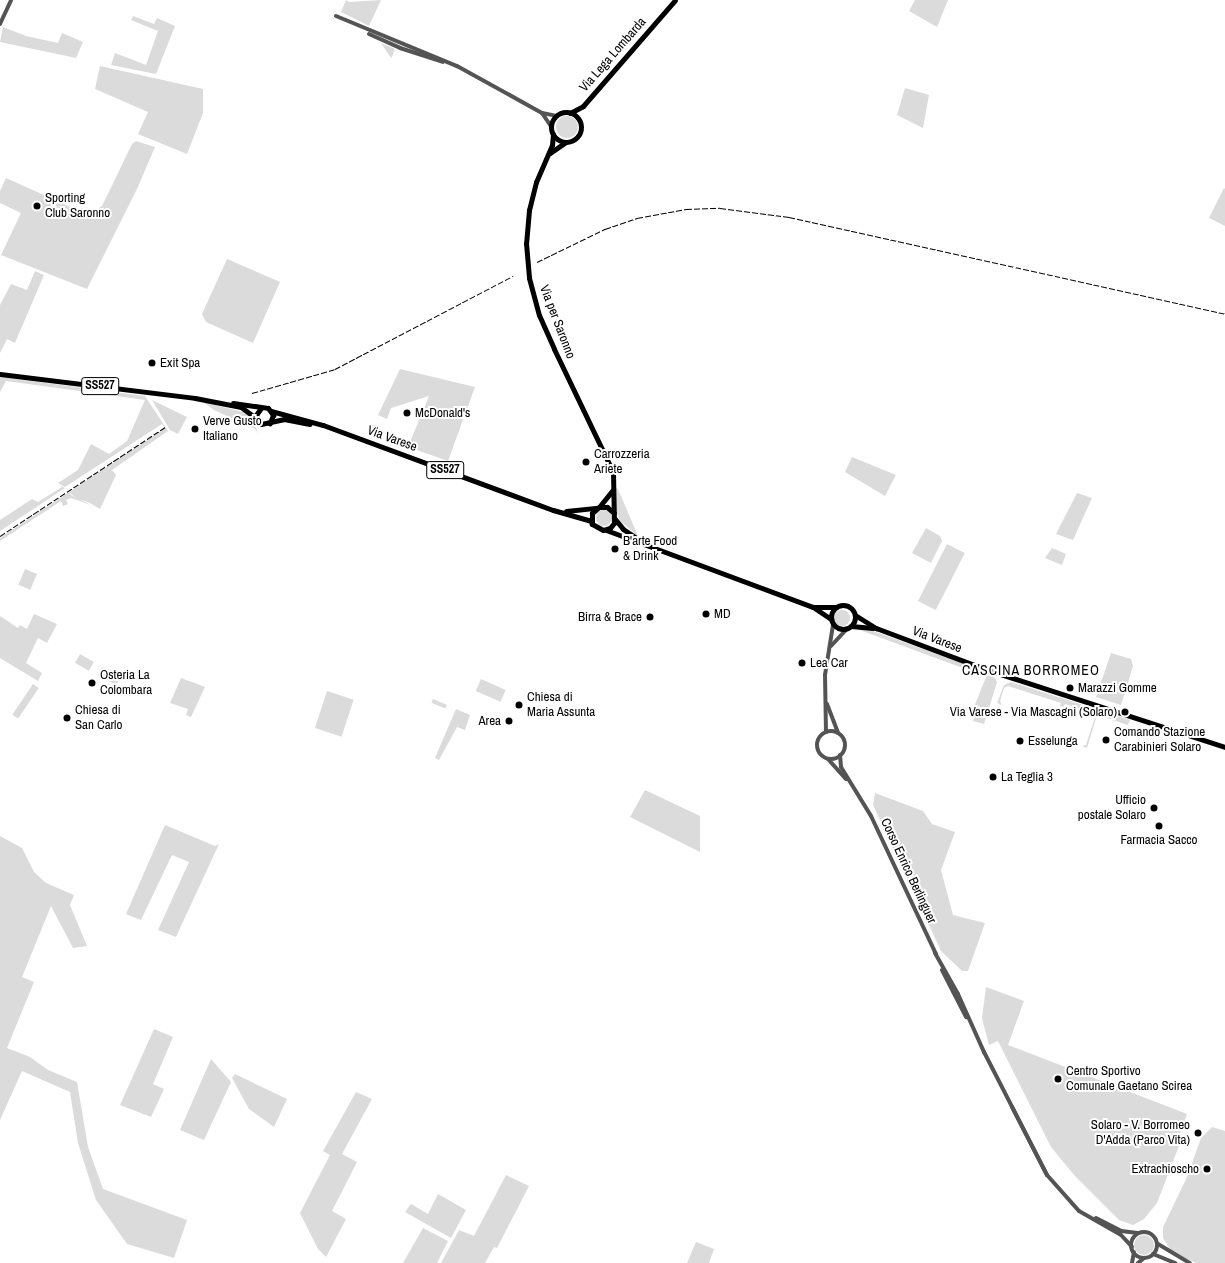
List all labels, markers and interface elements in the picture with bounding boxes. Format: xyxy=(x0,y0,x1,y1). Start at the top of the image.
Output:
street label: Via Lega Lombarda xyxy=(576,15,650,95)
place label: Sporting Club Saronno xyxy=(45,191,110,222)
marker: Sporting Club Saronno xyxy=(32,201,42,211)
street label: Via per Saronno xyxy=(536,283,578,361)
place label: Exit Spa xyxy=(160,355,200,371)
marker: Exit Spa xyxy=(147,358,157,368)
road number: SS527 xyxy=(81,376,119,396)
place label: McDonald's xyxy=(415,405,470,421)
marker: McDonald's xyxy=(402,408,412,418)
place label: Verve Gusto Italiano xyxy=(203,414,262,445)
street label: Via Varese xyxy=(365,423,419,455)
marker: Verve Gusto Italiano xyxy=(190,424,200,434)
place label: Carrozzeria Ariete xyxy=(594,447,650,478)
marker: Carrozzeria Ariete xyxy=(581,457,591,467)
road number: SS527 xyxy=(426,460,464,480)
place label: B'arte Food & Drink xyxy=(623,534,677,565)
marker: B'arte Food & Drink xyxy=(610,544,620,554)
place label: MD xyxy=(714,606,731,622)
place label: Birra & Brace xyxy=(578,609,642,625)
marker: MD xyxy=(701,609,711,619)
marker: Birra & Brace xyxy=(645,612,655,622)
street label: Via Varese xyxy=(910,623,964,657)
place label: Lea Car xyxy=(810,655,848,671)
marker: Lea Car xyxy=(797,658,807,668)
district label: CASCINA BORROMEO xyxy=(962,662,1100,678)
place label: Osteria La Colombara xyxy=(100,668,152,699)
marker: Osteria La Colombara xyxy=(87,678,97,688)
place label: Marazzi Gomme xyxy=(1078,680,1157,696)
marker: Marazzi Gomme xyxy=(1065,683,1075,693)
place label: Chiesa di Maria Assunta xyxy=(527,690,596,721)
marker: Chiesa di Maria Assunta xyxy=(514,700,524,710)
place label: Chiesa di San Carlo xyxy=(75,703,122,734)
place label: Via Varese - Via Mascagni (Solaro) xyxy=(950,704,1117,720)
marker: Via Varese - Via Mascagni (Solaro) xyxy=(1120,707,1130,717)
marker: Chiesa di San Carlo xyxy=(62,713,72,723)
place label: Area xyxy=(478,713,501,729)
marker: Area xyxy=(504,716,514,726)
place label: Comando Stazione Carabinieri Solaro xyxy=(1114,725,1205,756)
place label: Esselunga xyxy=(1028,733,1078,749)
marker: Comando Stazione Carabinieri Solaro xyxy=(1101,735,1111,745)
marker: Esselunga xyxy=(1015,736,1025,746)
place label: La Teglia 3 xyxy=(1001,769,1053,785)
marker: La Teglia 3 xyxy=(988,772,998,782)
place label: Ufficio postale Solaro xyxy=(1078,793,1146,824)
marker: Ufficio postale Solaro xyxy=(1149,803,1159,813)
street label: Corso Enrico Berlinguer xyxy=(877,816,939,926)
marker: Farmacia Sacco xyxy=(1154,821,1164,831)
place label: Farmacia Sacco xyxy=(1120,832,1198,848)
place label: Centro Sportivo Comunale Gaetano Scirea xyxy=(1066,1064,1192,1095)
marker: Centro Sportivo Comunale Gaetano Scirea xyxy=(1053,1074,1063,1084)
place label: Solaro - V. Borromeo D'Adda (Parco Vita) xyxy=(1091,1118,1190,1149)
marker: Solaro - V. Borromeo D'Adda (Parco Vita) xyxy=(1193,1128,1203,1138)
place label: Extrachioscho xyxy=(1131,1161,1199,1177)
marker: Extrachioscho xyxy=(1202,1164,1212,1174)

